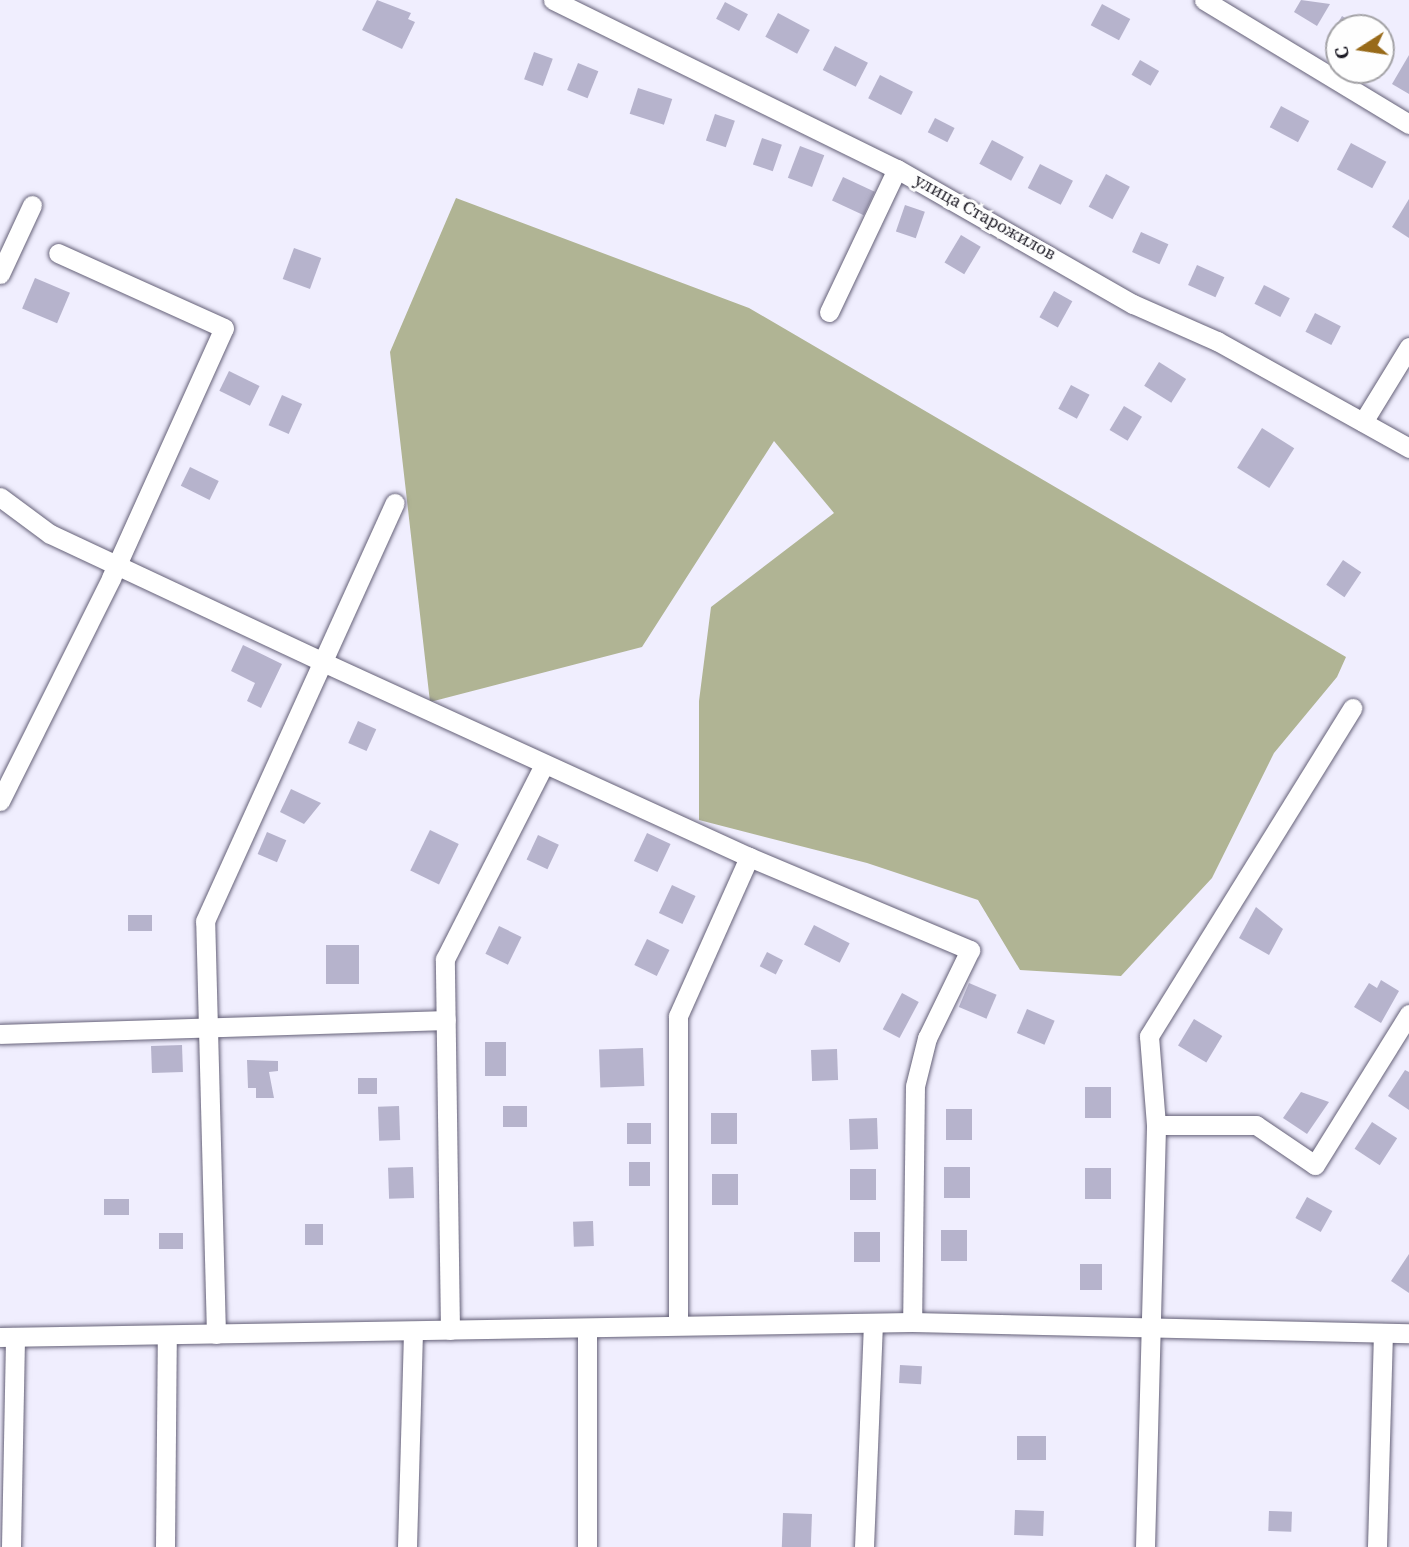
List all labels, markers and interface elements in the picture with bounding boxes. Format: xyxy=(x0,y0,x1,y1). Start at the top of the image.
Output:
north arrow xyxy=(1325,14,1395,84)
text: С xyxy=(1327,44,1355,61)
street label: улица Старожилов xyxy=(911,169,1059,265)

